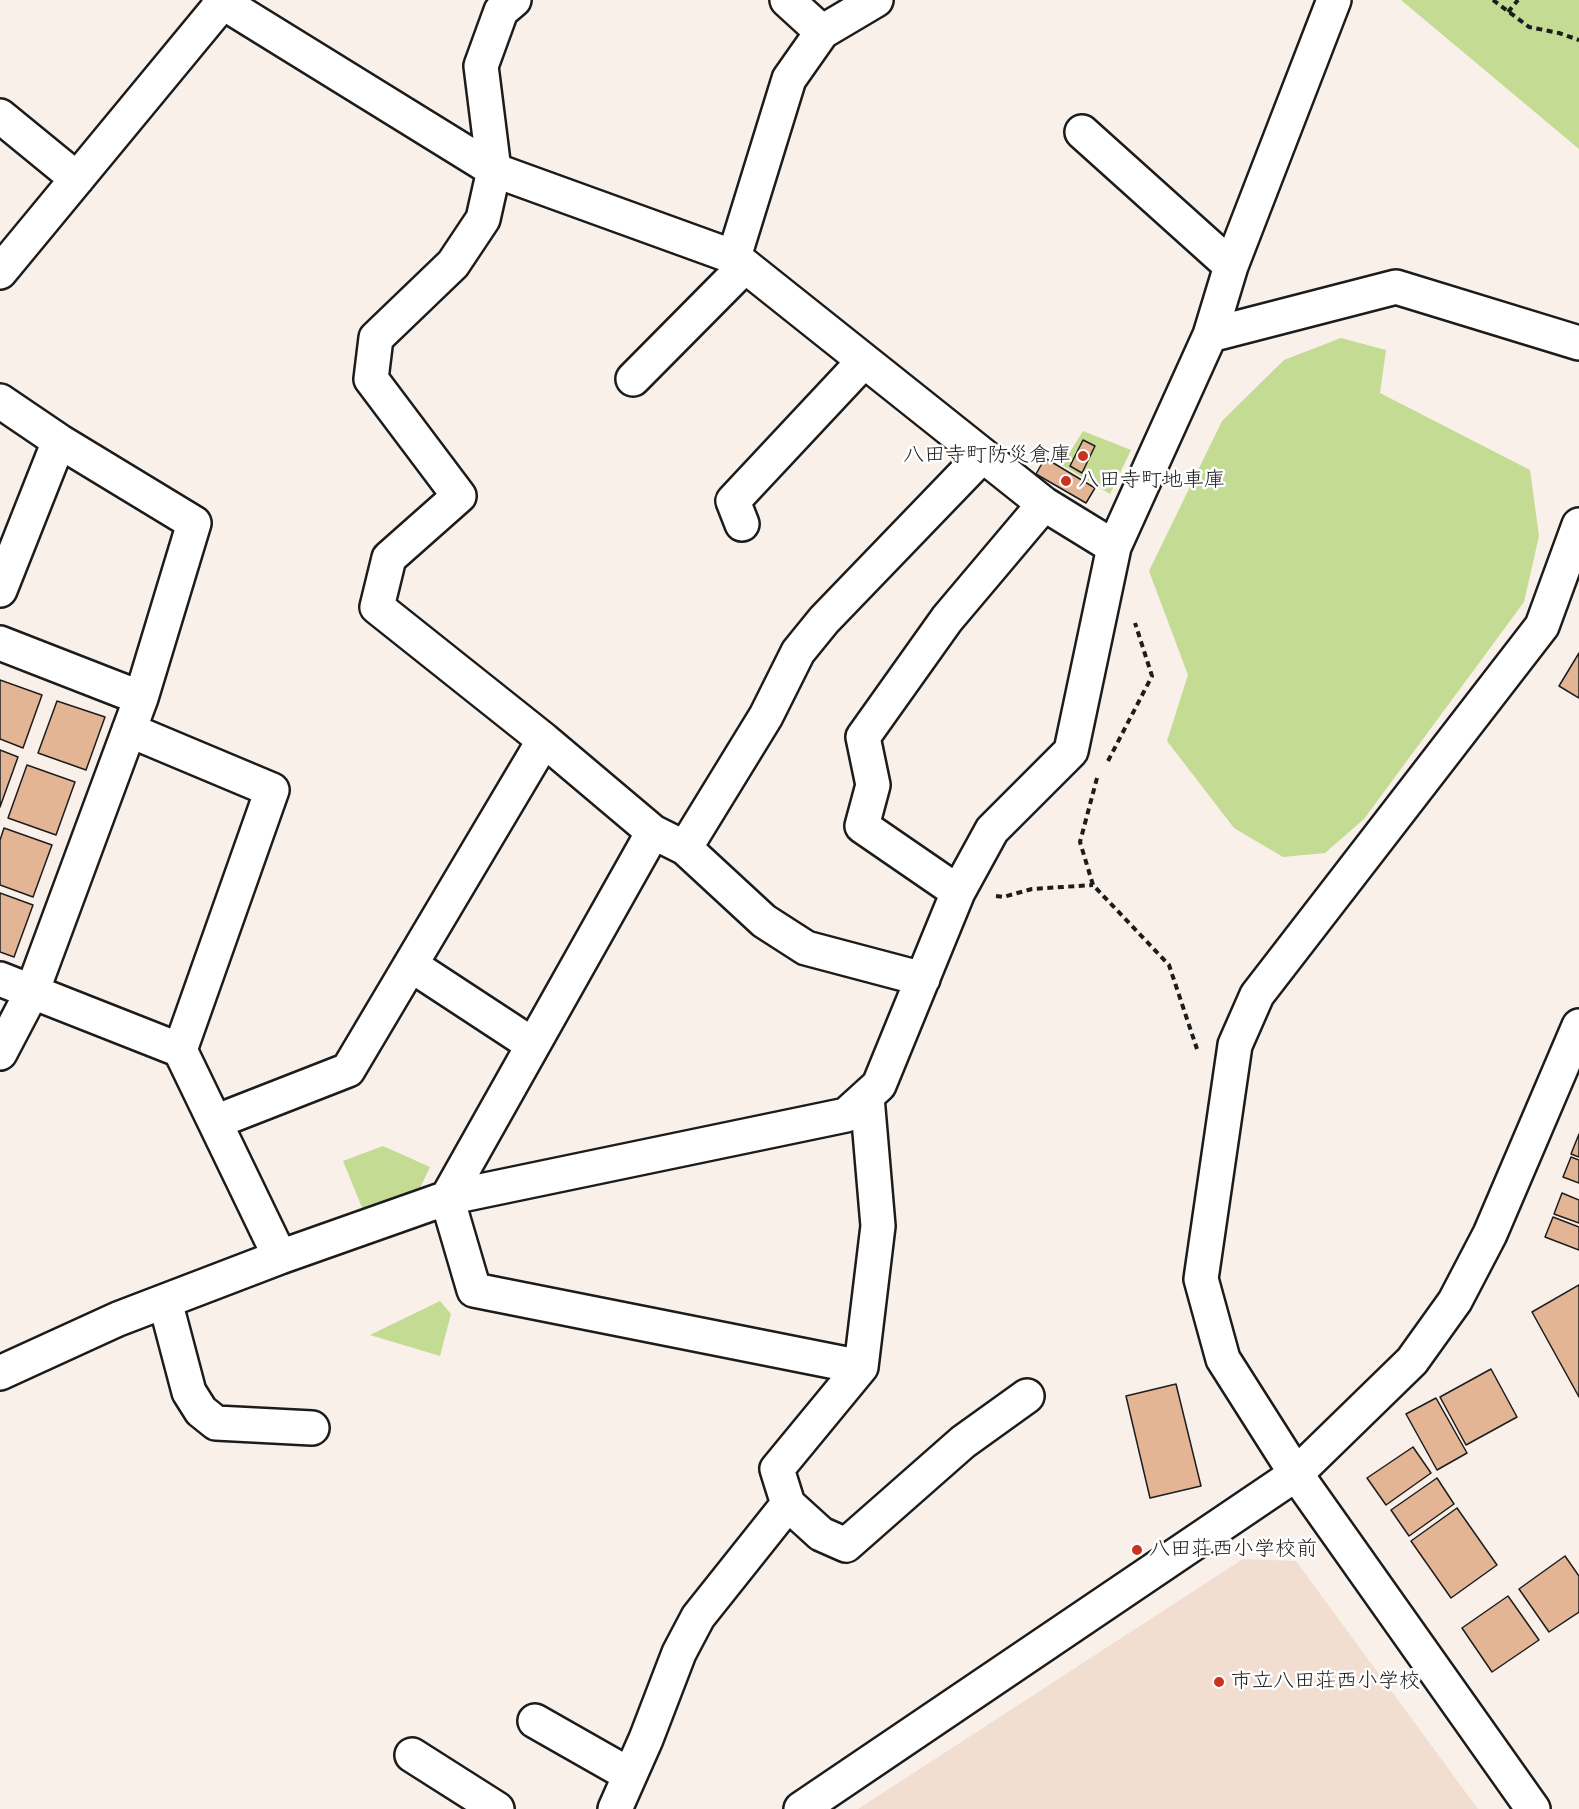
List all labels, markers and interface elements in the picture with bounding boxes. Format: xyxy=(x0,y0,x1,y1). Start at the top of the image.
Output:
place label: 八田寺町防災倉庫 xyxy=(903,443,1071,469)
marker: 八田寺町防災倉庫 xyxy=(1076,449,1090,463)
place label: 八田寺町地車庫 xyxy=(1078,468,1225,494)
marker: 八田寺町地車庫 xyxy=(1059,474,1073,488)
place label: 八田荘西小学校前 xyxy=(1149,1537,1317,1563)
marker: 八田荘西小学校前 xyxy=(1130,1543,1144,1557)
place label: 市立八田荘西小学校 xyxy=(1231,1669,1420,1695)
marker: 市立八田荘西小学校 xyxy=(1212,1675,1226,1689)

